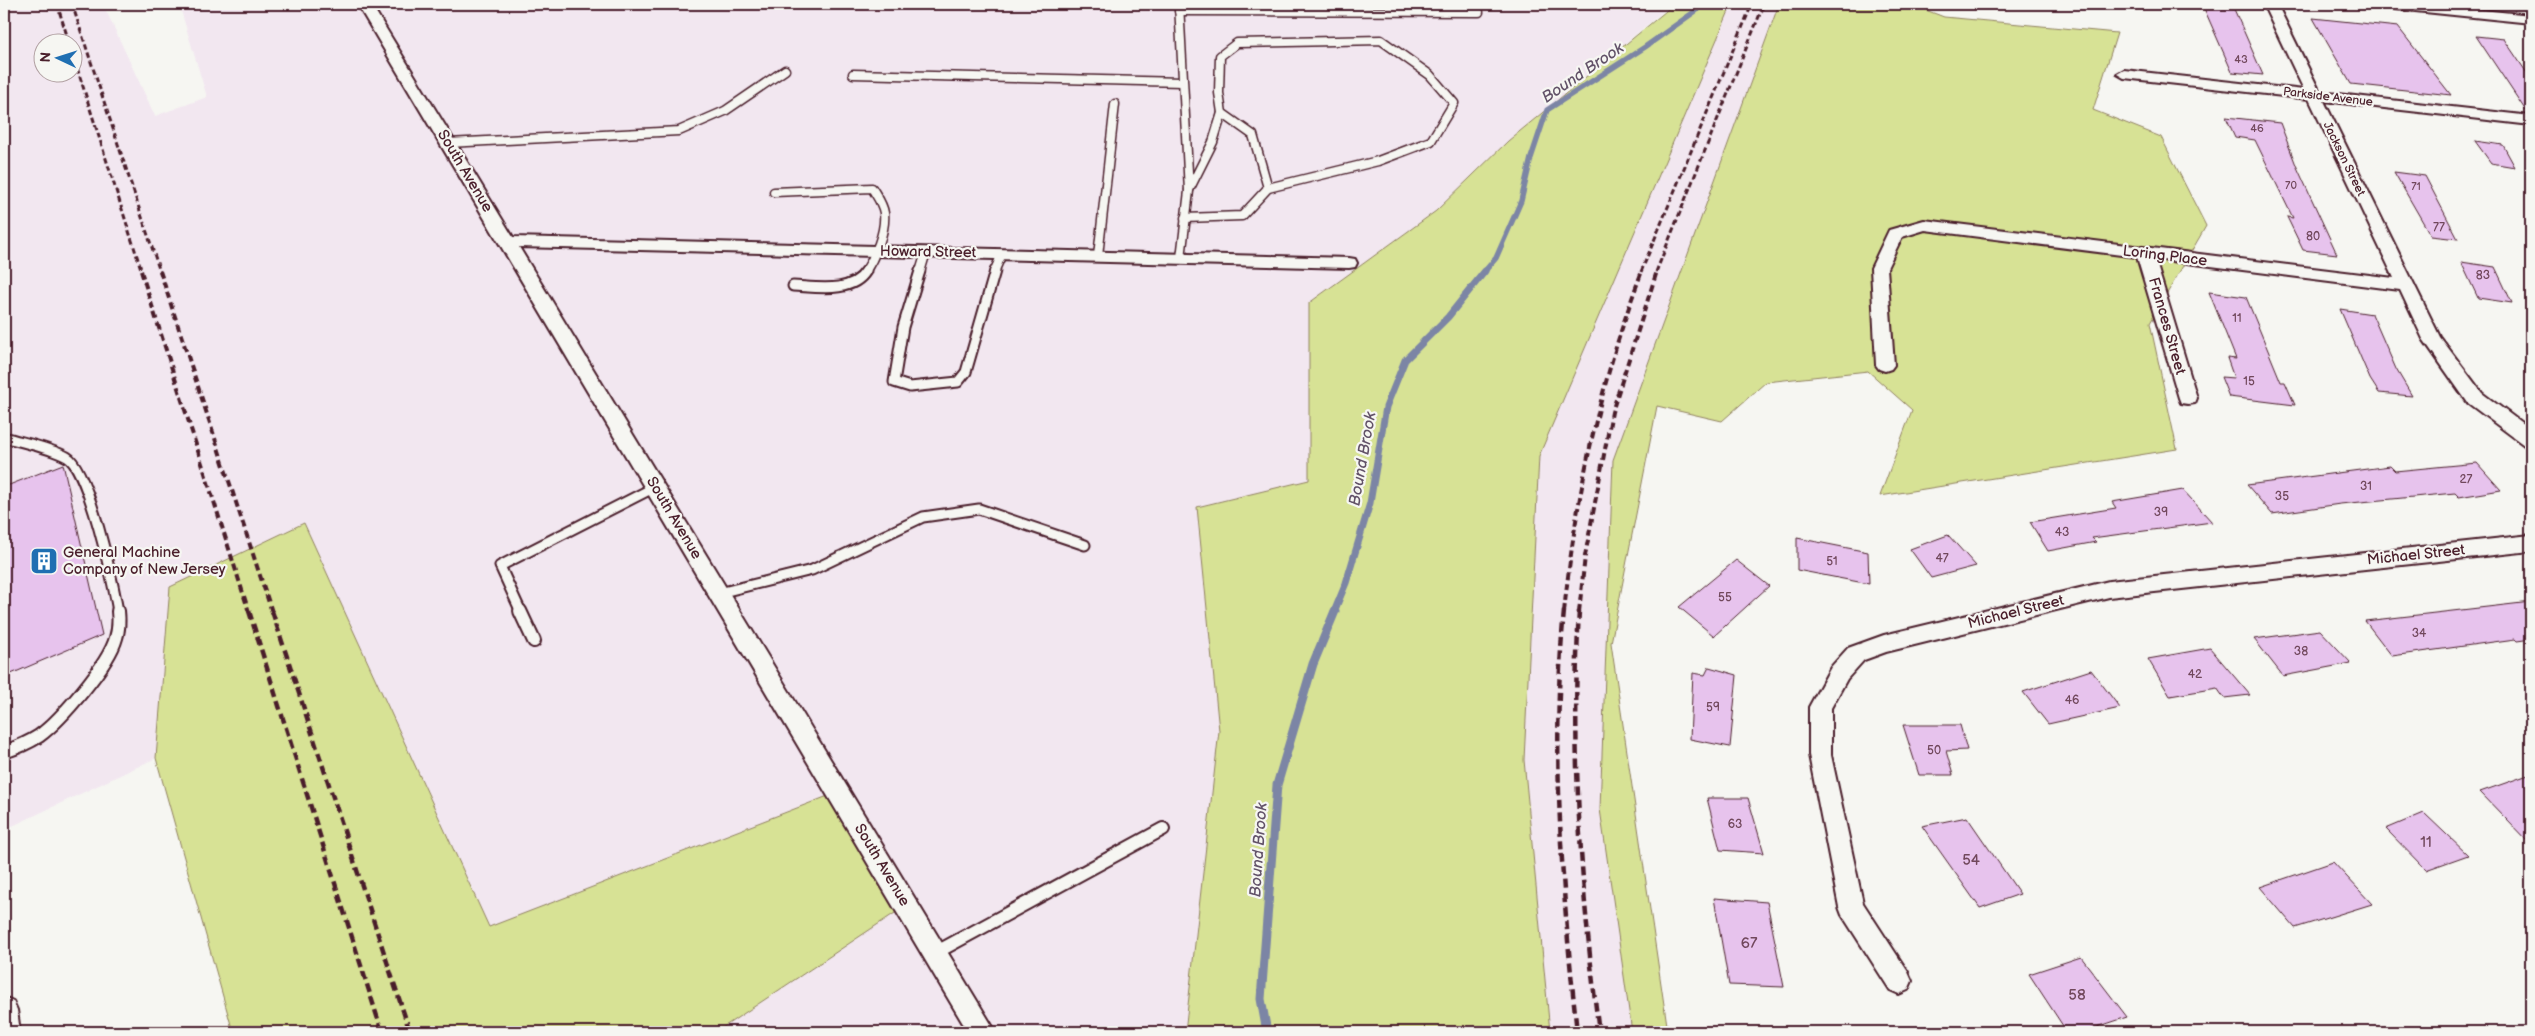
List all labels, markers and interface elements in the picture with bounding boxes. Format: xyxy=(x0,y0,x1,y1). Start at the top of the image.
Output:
north arrow xyxy=(32,32,82,82)
water label: Bound Brook xyxy=(1538,38,1629,107)
text: N xyxy=(37,51,54,63)
house number: 43 xyxy=(2234,53,2248,66)
street label: Parkside Avenue xyxy=(2282,84,2374,110)
street label: Jackson Street xyxy=(2320,120,2369,199)
house number: 46 xyxy=(2250,122,2264,135)
street label: South Avenue xyxy=(433,126,497,216)
house number: 70 xyxy=(2285,179,2297,192)
house number: 71 xyxy=(2411,180,2421,193)
house number: 77 xyxy=(2433,220,2445,235)
house number: 80 xyxy=(2306,229,2320,244)
street label: Loring Place xyxy=(2122,241,2208,271)
street label: Howard Street xyxy=(880,242,977,262)
house number: 83 xyxy=(2476,268,2490,283)
street label: Frances Street xyxy=(2144,275,2190,377)
house number: 11 xyxy=(2232,311,2242,326)
house number: 15 xyxy=(2243,374,2255,389)
water label: Bound Brook xyxy=(1345,410,1381,507)
house number: 27 xyxy=(2460,472,2473,487)
street label: South Avenue xyxy=(642,473,706,563)
house number: 31 xyxy=(2360,479,2372,494)
house number: 35 xyxy=(2275,489,2289,504)
house number: 39 xyxy=(2154,505,2168,520)
house number: 43 xyxy=(2055,525,2069,540)
street label: Michael Street xyxy=(2366,540,2466,570)
place label: General Machine Company of New Jersey xyxy=(63,543,226,579)
building icon: General Machine Company of New Jersey xyxy=(29,546,59,576)
house number: 47 xyxy=(1935,551,1949,566)
house number: 51 xyxy=(1826,554,1838,569)
house number: 55 xyxy=(1718,590,1732,605)
street label: Michael Street xyxy=(1966,591,2066,633)
house number: 34 xyxy=(2412,626,2427,641)
house number: 38 xyxy=(2294,644,2308,659)
house number: 42 xyxy=(2188,667,2202,682)
house number: 46 xyxy=(2065,693,2079,708)
house number: 59 xyxy=(1706,700,1720,715)
house number: 50 xyxy=(1927,743,1941,758)
water label: Bound Brook xyxy=(1246,801,1272,898)
house number: 63 xyxy=(1728,817,1742,832)
street label: South Avenue xyxy=(850,820,914,910)
house number: 11 xyxy=(2420,833,2432,852)
house number: 54 xyxy=(1962,851,1980,870)
house number: 67 xyxy=(1741,934,1758,953)
house number: 58 xyxy=(2068,986,2086,1005)

